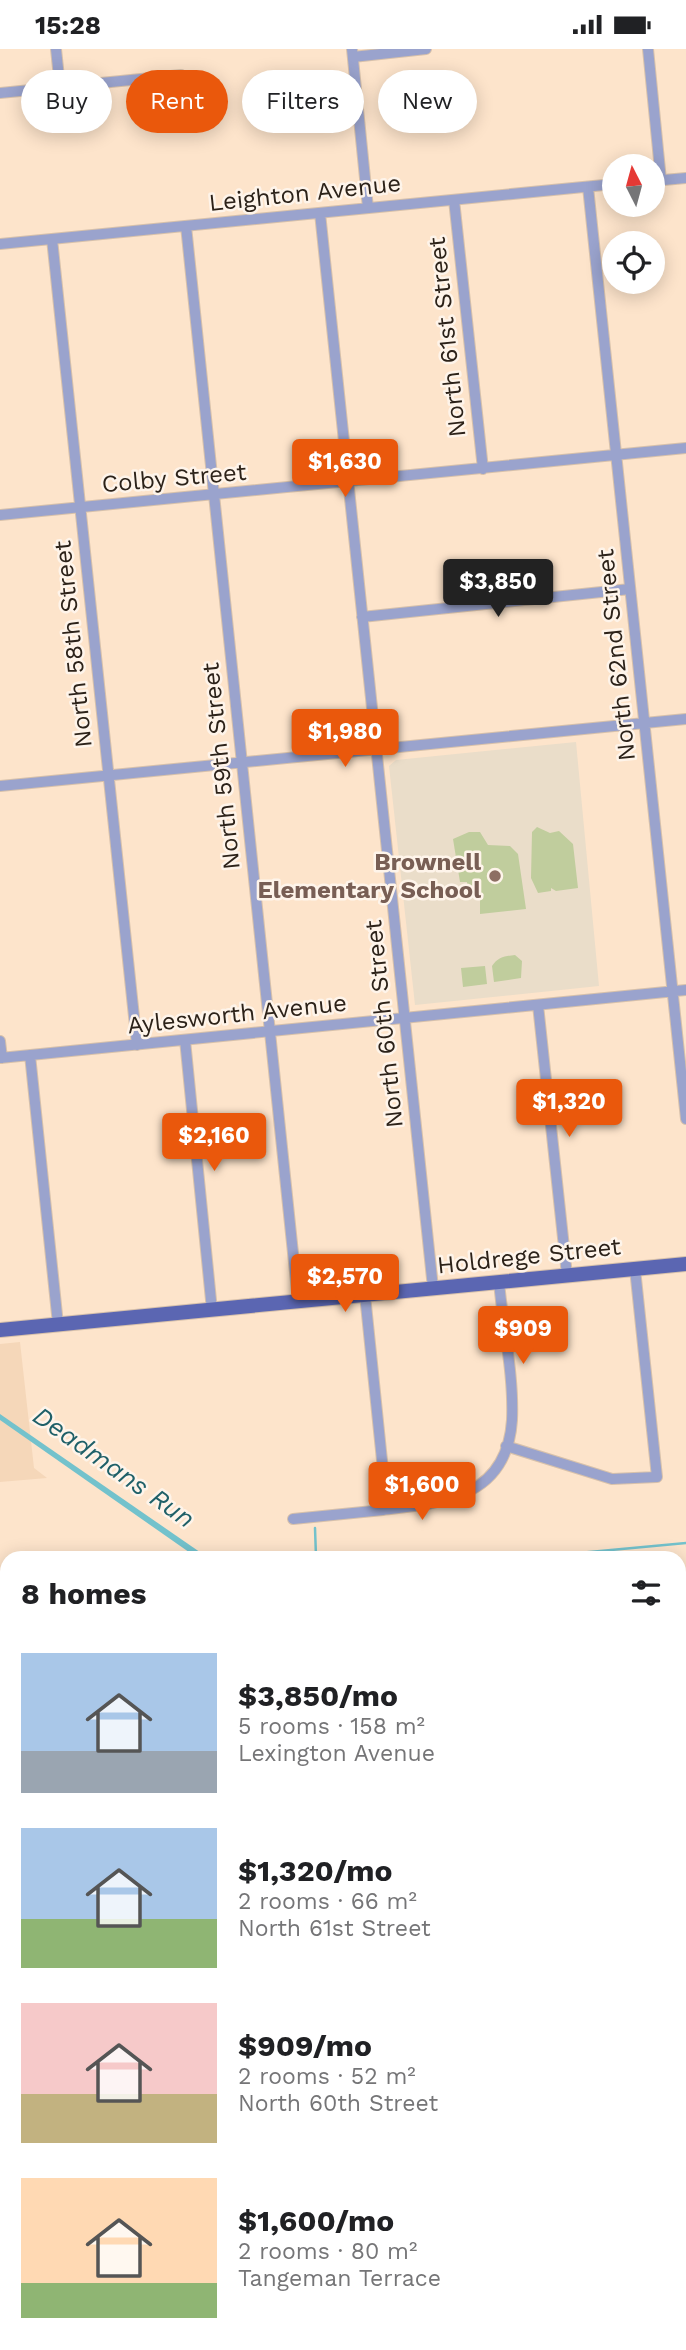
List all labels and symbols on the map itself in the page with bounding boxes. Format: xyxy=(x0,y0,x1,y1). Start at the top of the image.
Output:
north arrow xyxy=(602,154,665,217)
street label: Leighton Avenue xyxy=(208,169,402,217)
street label: North 61st Street xyxy=(423,236,471,438)
pin: $1,630 xyxy=(288,440,402,499)
street label: Colby Street xyxy=(101,458,247,498)
street label: North 58th Street xyxy=(48,539,98,749)
street label: North 62nd Street xyxy=(591,548,641,762)
pin: $3,850 xyxy=(441,559,555,619)
street label: North 59th Street xyxy=(196,661,246,871)
pin: $1,980 xyxy=(288,709,402,769)
place label: Brownell Elementary School xyxy=(257,848,481,904)
marker: Brownell Elementary School xyxy=(487,868,503,884)
street label: North 60th Street xyxy=(359,919,409,1129)
street label: Aylesworth Avenue xyxy=(126,989,348,1039)
pin: $1,320 xyxy=(512,1079,626,1139)
pin: $2,160 xyxy=(157,1113,271,1173)
street label: Holdrege Street xyxy=(436,1232,622,1280)
pin: $2,570 xyxy=(288,1255,402,1314)
pin: $909 xyxy=(482,1307,564,1366)
water label: Deadmans Run xyxy=(27,1400,201,1534)
pin: $1,600 xyxy=(365,1463,479,1522)

